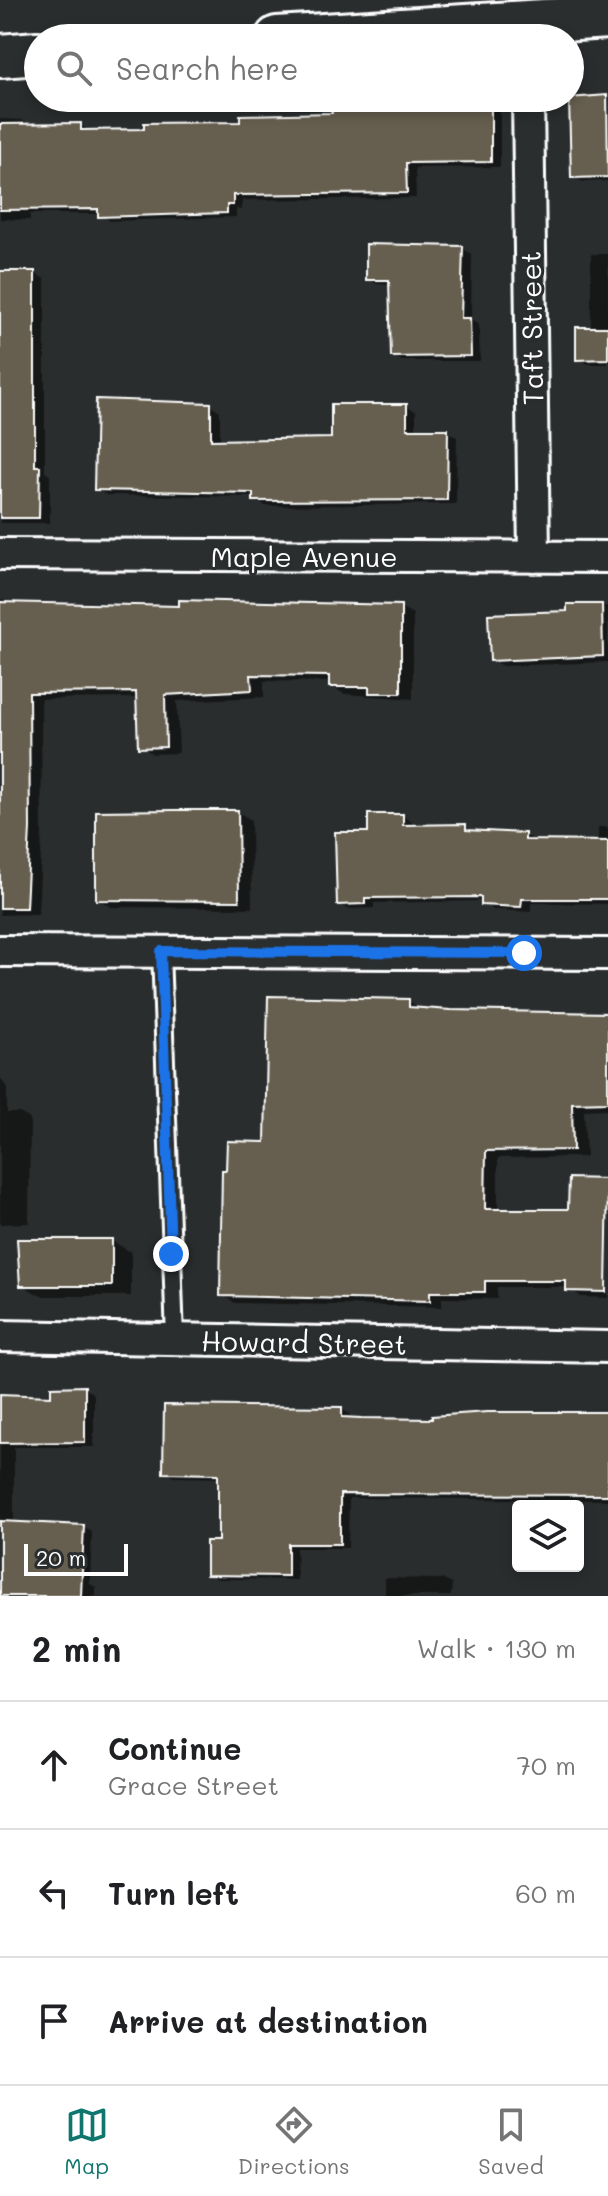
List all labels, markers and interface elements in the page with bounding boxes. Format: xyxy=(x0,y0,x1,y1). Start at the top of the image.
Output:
search box xyxy=(24,24,584,112)
icon: search xyxy=(52,46,96,90)
text: Search here xyxy=(116,48,299,88)
street label: Taft Street xyxy=(512,251,550,405)
street label: Maple Avenue xyxy=(210,538,398,574)
route start xyxy=(506,935,542,971)
route end xyxy=(153,1236,189,1272)
street label: Howard Street xyxy=(201,1322,407,1362)
map controls xyxy=(512,1500,584,1572)
button: layers xyxy=(512,1500,584,1572)
scale bar xyxy=(24,1540,128,1576)
text: 20 m xyxy=(36,1543,86,1572)
text: 2 min xyxy=(32,1626,121,1671)
text: Walk · 130 m xyxy=(417,1631,576,1665)
text: Continue xyxy=(108,1728,241,1768)
icon: ahead xyxy=(32,1743,76,1787)
text: 70 m xyxy=(516,1748,576,1782)
text: Grace Street xyxy=(108,1768,279,1802)
icon: left xyxy=(32,1871,76,1915)
text: Turn left xyxy=(108,1873,239,1913)
text: 60 m xyxy=(515,1876,576,1910)
icon: arrive xyxy=(32,1999,76,2043)
text: Arrive at destination xyxy=(108,2001,428,2041)
tab: Map xyxy=(64,2103,109,2180)
tab: Directions xyxy=(238,2103,350,2180)
tab: Saved xyxy=(478,2103,544,2180)

